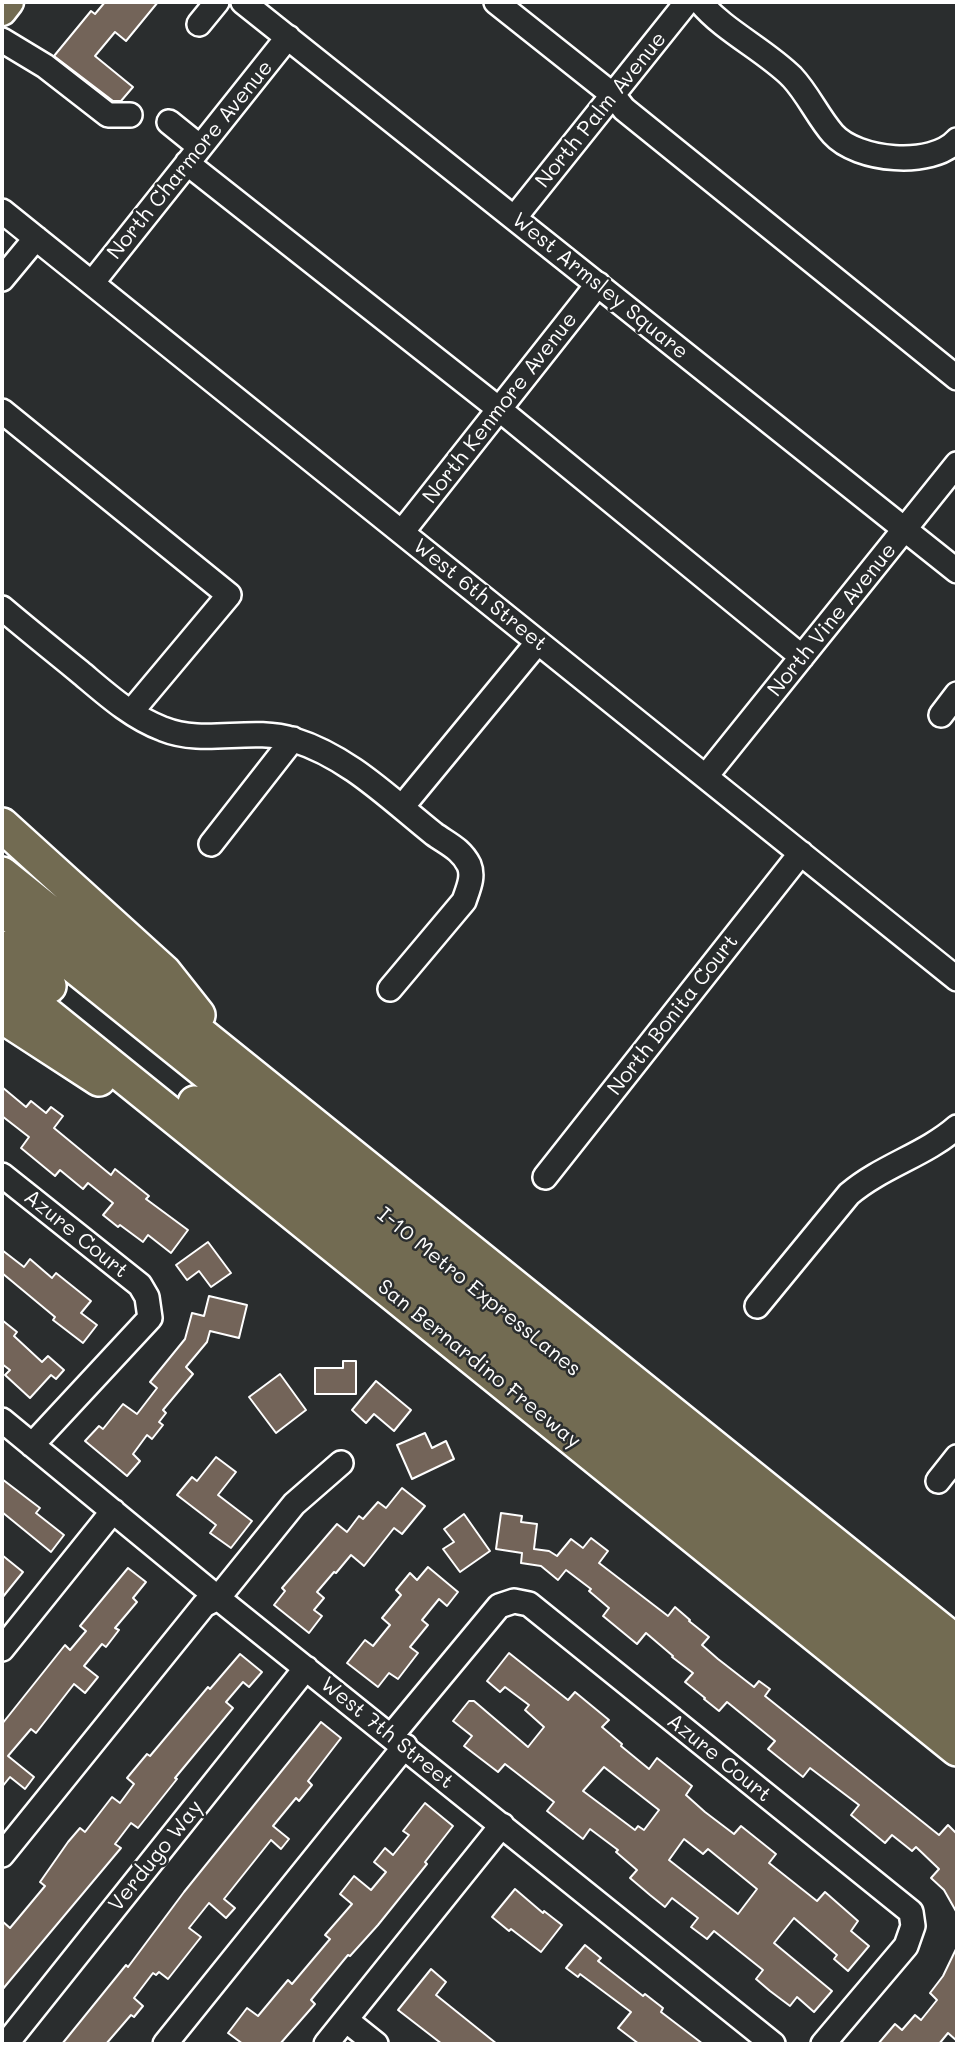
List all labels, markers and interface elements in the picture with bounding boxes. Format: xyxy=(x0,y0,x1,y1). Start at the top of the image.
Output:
street label: North Palm Avenue xyxy=(530,27,672,193)
street label: North Charmore Avenue xyxy=(102,55,278,265)
street label: West Armsley Square xyxy=(507,207,693,365)
street label: North Kenmore Avenue xyxy=(417,307,583,509)
street label: West 6th Street xyxy=(408,533,552,657)
street label: North Vine Avenue xyxy=(762,538,902,702)
street label: North Bonita Court xyxy=(602,929,744,1101)
street label: Azure Court xyxy=(19,1184,133,1284)
street label: I-10 Metro ExpressLanes xyxy=(372,1202,586,1382)
street label: San Bernardino Freeway xyxy=(372,1274,586,1454)
street label: West 7th Street xyxy=(315,1672,459,1794)
street label: Azure Court xyxy=(662,1708,776,1808)
street label: Verdugo Way xyxy=(104,1795,208,1917)

